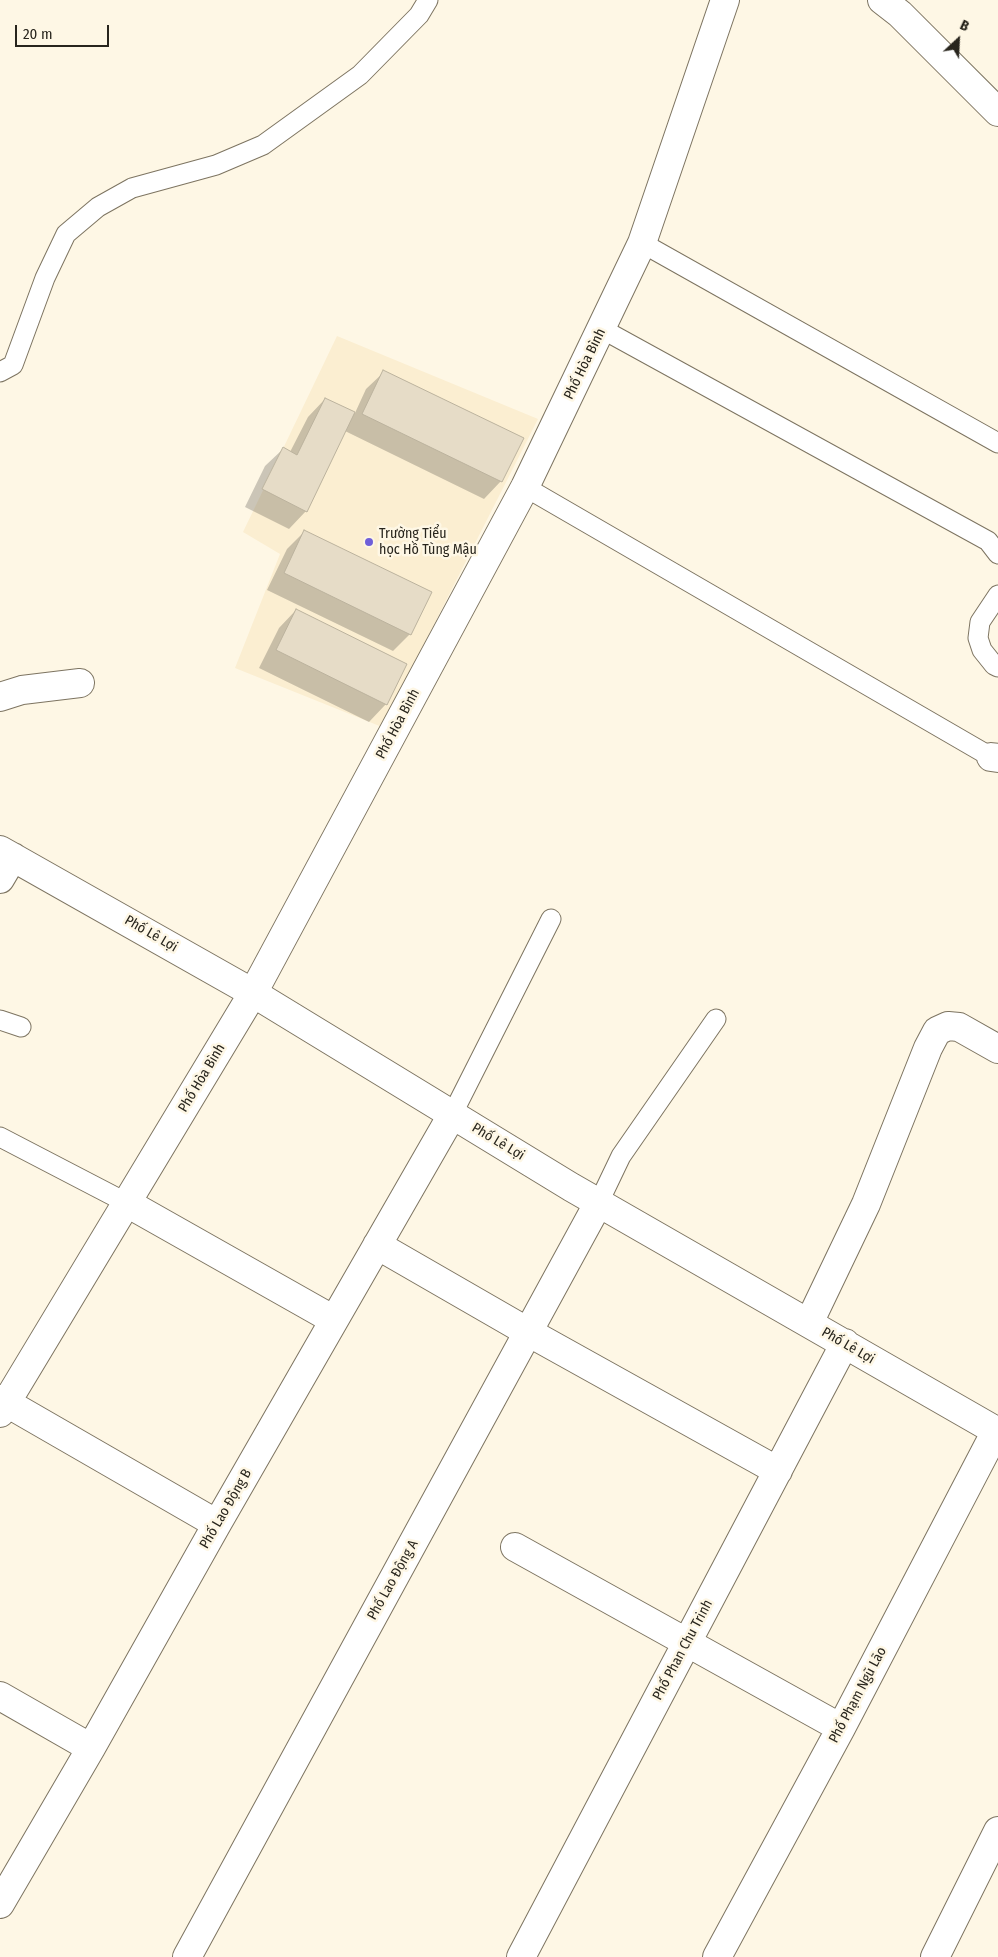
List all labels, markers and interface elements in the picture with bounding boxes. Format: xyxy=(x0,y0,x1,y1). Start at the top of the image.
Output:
scale bar xyxy=(18,15,111,47)
north arrow xyxy=(933,15,983,65)
text: B xyxy=(957,17,972,35)
text: 20 m xyxy=(23,25,53,43)
street label: Phố Hòa Bình xyxy=(561,326,609,402)
place label: Trường Tiểu học Hồ Tùng Mậu xyxy=(379,526,477,558)
marker: Trường Tiểu học Hồ Tùng Mậu xyxy=(363,536,375,548)
street label: Phố Hòa Bình xyxy=(373,686,423,762)
street label: Phố Lê Lợi xyxy=(122,912,180,956)
street label: Phố Hòa Bình xyxy=(175,1041,229,1115)
street label: Phố Lê Lợi xyxy=(469,1120,527,1164)
street label: Phố Lê Lợi xyxy=(819,1324,877,1368)
street label: Phố Lao Động B xyxy=(196,1466,256,1552)
street label: Phố Lao Động A xyxy=(364,1537,422,1623)
street label: Phố Phan Chu Trinh xyxy=(649,1597,717,1703)
street label: Phố Phạm Ngũ Lão xyxy=(826,1644,890,1746)

